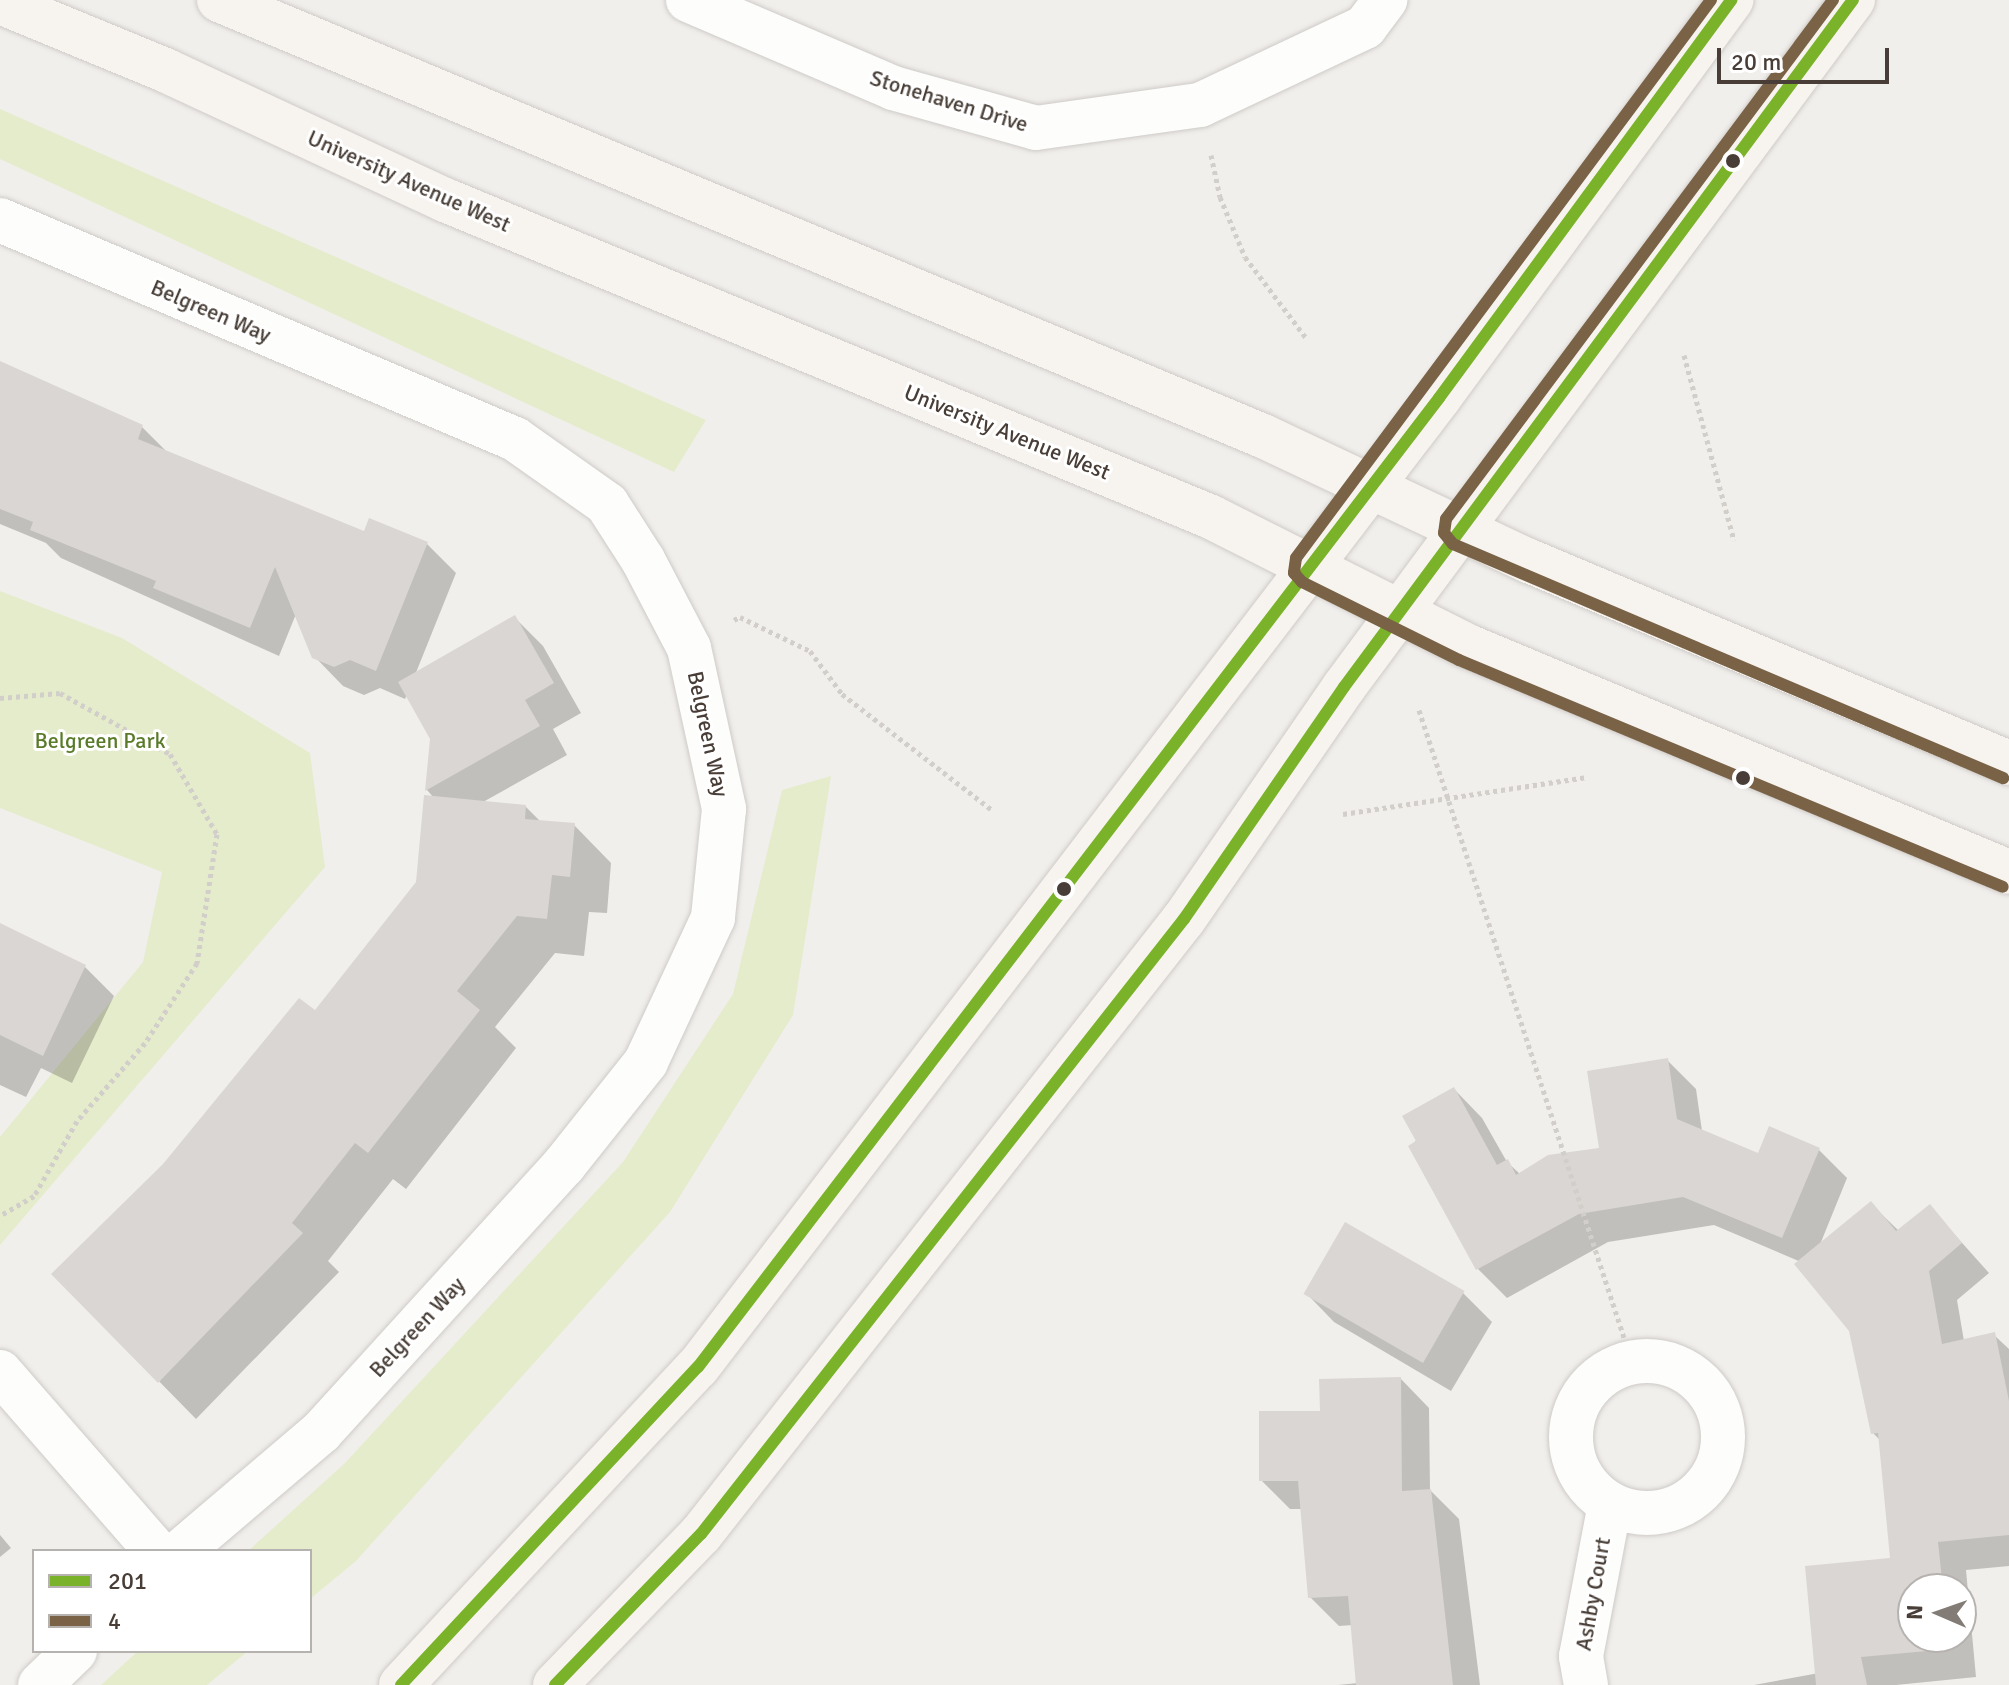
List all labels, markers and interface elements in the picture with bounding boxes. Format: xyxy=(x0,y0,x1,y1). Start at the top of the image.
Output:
scale bar xyxy=(1721,32,1893,82)
text: 20 m xyxy=(1731,47,1781,77)
street label: Stonehaven Drive xyxy=(867,64,1031,138)
street label: University Avenue West xyxy=(303,124,515,238)
unlabelled marker xyxy=(1725,153,1741,169)
street label: Belgreen Way xyxy=(147,274,275,348)
street label: University Avenue West xyxy=(900,379,1114,485)
street label: Belgreen Way xyxy=(682,669,734,799)
park label: Belgreen Park xyxy=(34,728,166,754)
unlabelled marker xyxy=(1735,770,1751,786)
unlabelled marker xyxy=(1056,881,1072,897)
street label: Belgreen Way xyxy=(364,1271,470,1383)
street label: Ashby Court xyxy=(1570,1535,1616,1653)
legend xyxy=(32,1549,312,1653)
text: 201 xyxy=(108,1566,147,1596)
north arrow xyxy=(1897,1573,1977,1653)
text: N xyxy=(1901,1604,1928,1620)
text: 4 xyxy=(108,1606,121,1636)

